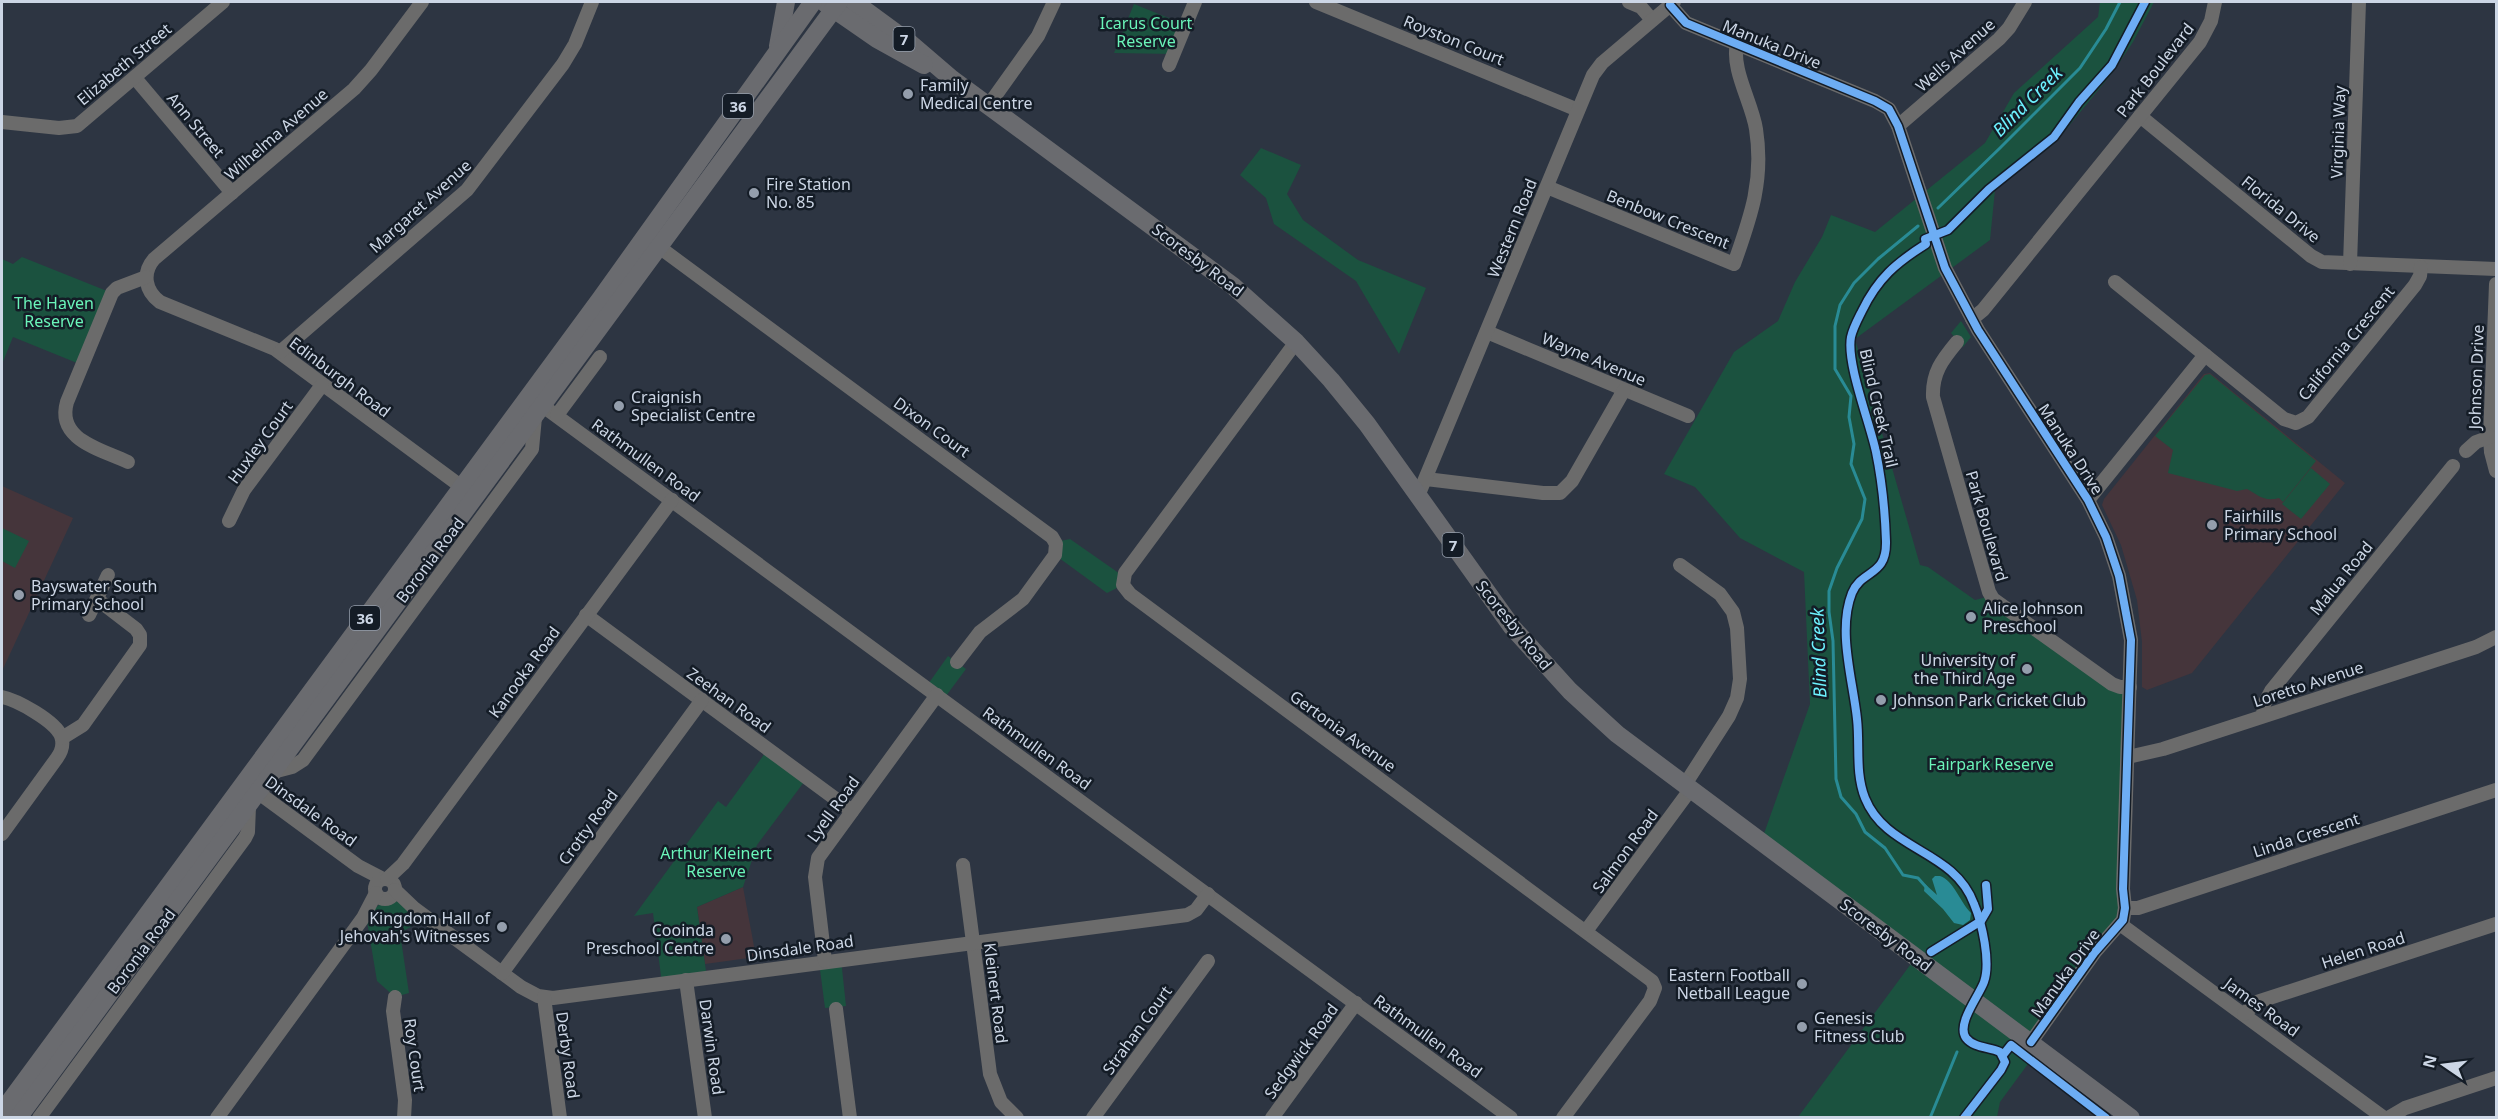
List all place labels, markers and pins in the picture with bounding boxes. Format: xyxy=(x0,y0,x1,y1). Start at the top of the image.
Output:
place label: Family Medical Centre xyxy=(920,74,1033,114)
marker: Family Medical Centre xyxy=(901,87,915,101)
place label: Fire Station No. 85 xyxy=(766,173,851,213)
marker: Fire Station No. 85 xyxy=(747,186,761,200)
place label: Craignish Specialist Centre xyxy=(631,386,755,426)
marker: Craignish Specialist Centre xyxy=(612,399,626,413)
place label: Fairhills Primary School xyxy=(2224,505,2337,545)
marker: Fairhills Primary School xyxy=(2205,518,2219,532)
place label: Bayswater South Primary School xyxy=(31,575,157,615)
marker: Bayswater South Primary School xyxy=(12,588,26,602)
place label: Alice Johnson Preschool xyxy=(1983,597,2083,637)
marker: Alice Johnson Preschool xyxy=(1964,610,1978,624)
place label: University of the Third Age xyxy=(1914,649,2016,689)
marker: University of the Third Age xyxy=(2020,662,2034,676)
place label: Johnson Park Cricket Club xyxy=(1891,689,2086,711)
marker: Johnson Park Cricket Club xyxy=(1874,693,1888,707)
place label: Kingdom Hall of Jehovah's Witnesses xyxy=(338,907,491,947)
place label: Cooinda Preschool Centre xyxy=(586,919,714,959)
marker: Kingdom Hall of Jehovah's Witnesses xyxy=(495,920,509,934)
marker: Cooinda Preschool Centre xyxy=(719,932,733,946)
place label: Eastern Football Netball League xyxy=(1668,964,1790,1004)
marker: Eastern Football Netball League xyxy=(1795,977,1809,991)
place label: Genesis Fitness Club xyxy=(1814,1007,1905,1047)
marker: Genesis Fitness Club xyxy=(1795,1020,1809,1034)

